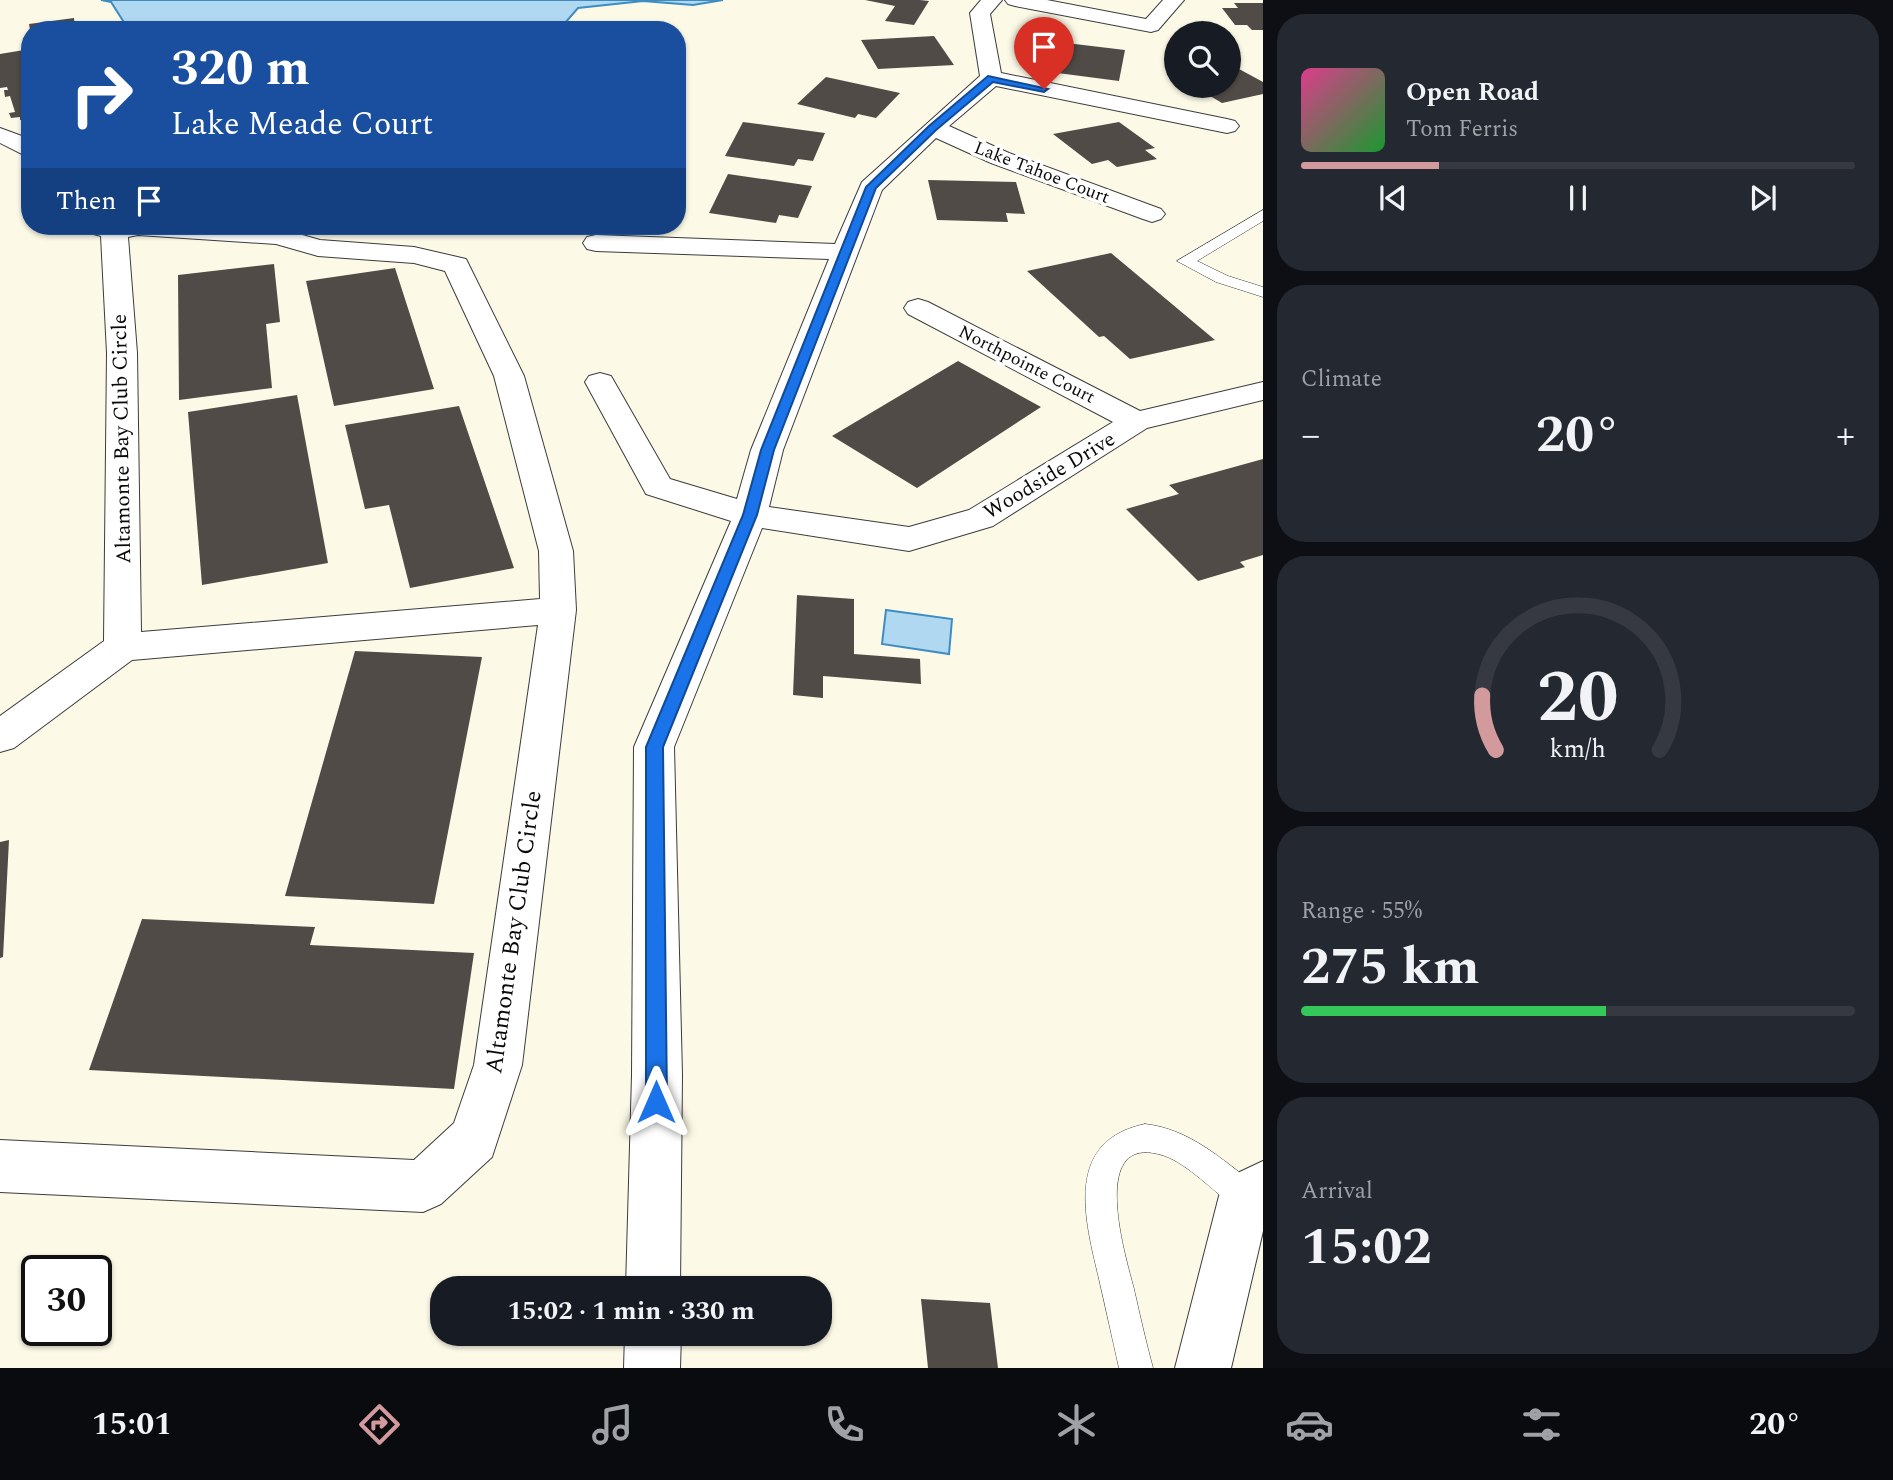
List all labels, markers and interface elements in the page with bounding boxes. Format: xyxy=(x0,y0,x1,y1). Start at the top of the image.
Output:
pin xyxy=(1014,17,1074,89)
map controls xyxy=(1164,21,1241,98)
button: search xyxy=(1164,21,1241,98)
icon: arrive xyxy=(1025,28,1063,66)
text: 320 m xyxy=(171,32,310,107)
icon: right xyxy=(56,49,147,140)
text: Open Road xyxy=(1406,72,1539,112)
text: Lake Meade Court xyxy=(171,100,433,149)
text: Tom Ferris xyxy=(1406,112,1518,147)
street label: Lake Tahoe Court xyxy=(970,134,1113,211)
icon: previous xyxy=(1374,179,1412,217)
icon: pause xyxy=(1559,179,1597,217)
icon: next xyxy=(1744,179,1782,217)
text: Then xyxy=(56,181,116,221)
icon: arrive xyxy=(130,182,168,220)
street label: Altamonte Bay Club Circle xyxy=(104,314,140,564)
street label: Northpointe Court xyxy=(954,318,1100,411)
text: Climate xyxy=(1301,362,1382,397)
text: 20° xyxy=(1536,396,1620,475)
text: − xyxy=(1301,407,1320,465)
text: + xyxy=(1836,407,1855,465)
street label: Woodside Drive xyxy=(977,424,1122,528)
text: 20 xyxy=(1537,643,1619,754)
text: km/h xyxy=(1550,731,1606,769)
street label: Altamonte Bay Club Circle xyxy=(476,788,552,1076)
text: Range · 55% xyxy=(1301,894,1422,929)
text: 275 km xyxy=(1301,928,1480,1007)
position arrow xyxy=(619,1065,693,1139)
text: Arrival xyxy=(1301,1174,1373,1209)
text: 15:02 xyxy=(1301,1208,1432,1287)
speed limit sign: 30 xyxy=(21,1255,112,1346)
text: 15:02 · 1 min · 330 m xyxy=(507,1291,755,1331)
text: 15:01 xyxy=(92,1400,172,1449)
icon: directions xyxy=(355,1400,404,1449)
icon: music xyxy=(588,1400,637,1449)
icon: phone xyxy=(820,1400,869,1449)
icon: climate xyxy=(1052,1400,1101,1449)
icon: car xyxy=(1285,1400,1334,1449)
icon: filters xyxy=(1517,1400,1566,1449)
text: 20° xyxy=(1749,1400,1801,1449)

